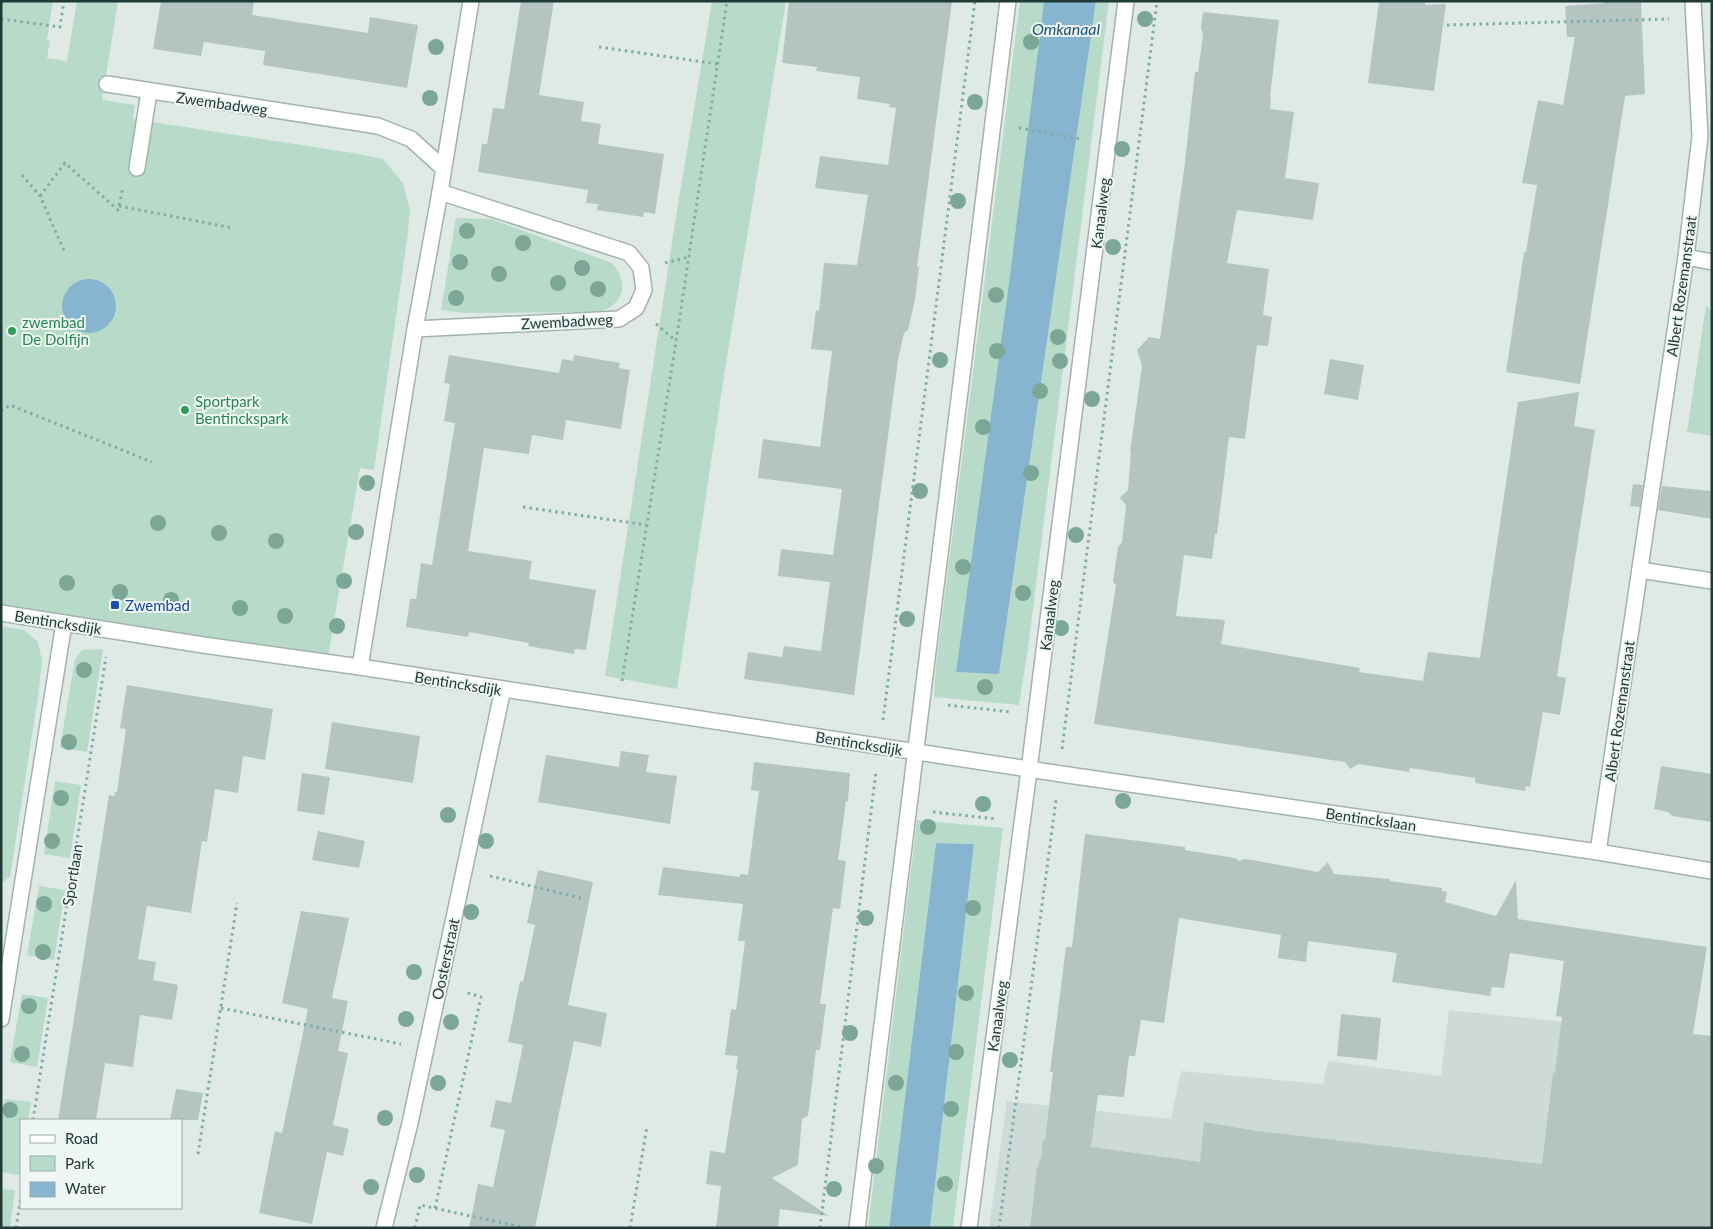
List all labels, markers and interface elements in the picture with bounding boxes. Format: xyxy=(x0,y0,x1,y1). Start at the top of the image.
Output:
water label: Omkanaal xyxy=(1032,19,1100,38)
street label: Zwembadweg xyxy=(175,88,269,118)
street label: Kanaalweg xyxy=(1087,176,1113,250)
street label: Albert Rozemanstraat xyxy=(1662,214,1700,358)
street label: Zwembadweg xyxy=(520,310,614,332)
place label: zwembad De Dolfijn xyxy=(22,313,89,348)
marker: zwembad De Dolfijn xyxy=(6,325,18,337)
place label: Sportpark Bentinckspark xyxy=(195,392,289,427)
marker: Sportpark Bentinckspark xyxy=(179,404,191,416)
street label: Kanaalweg xyxy=(1036,578,1062,652)
place label: Zwembad xyxy=(125,596,190,614)
marker: Zwembad xyxy=(109,599,121,611)
street label: Bentincksdijk xyxy=(13,606,103,638)
street label: Albert Rozemanstraat xyxy=(1600,639,1638,783)
street label: Bentincksdijk xyxy=(413,667,503,699)
street label: Bentincksdijk xyxy=(814,727,904,759)
street label: Bentinckslaan xyxy=(1324,804,1418,834)
street label: Sportlaan xyxy=(58,843,86,907)
street label: Oosterstraat xyxy=(428,916,463,1001)
street label: Kanaalweg xyxy=(983,979,1011,1053)
legend xyxy=(20,1119,182,1209)
text: Road xyxy=(65,1129,98,1147)
text: Park xyxy=(65,1154,95,1172)
text: Water xyxy=(65,1179,106,1197)

